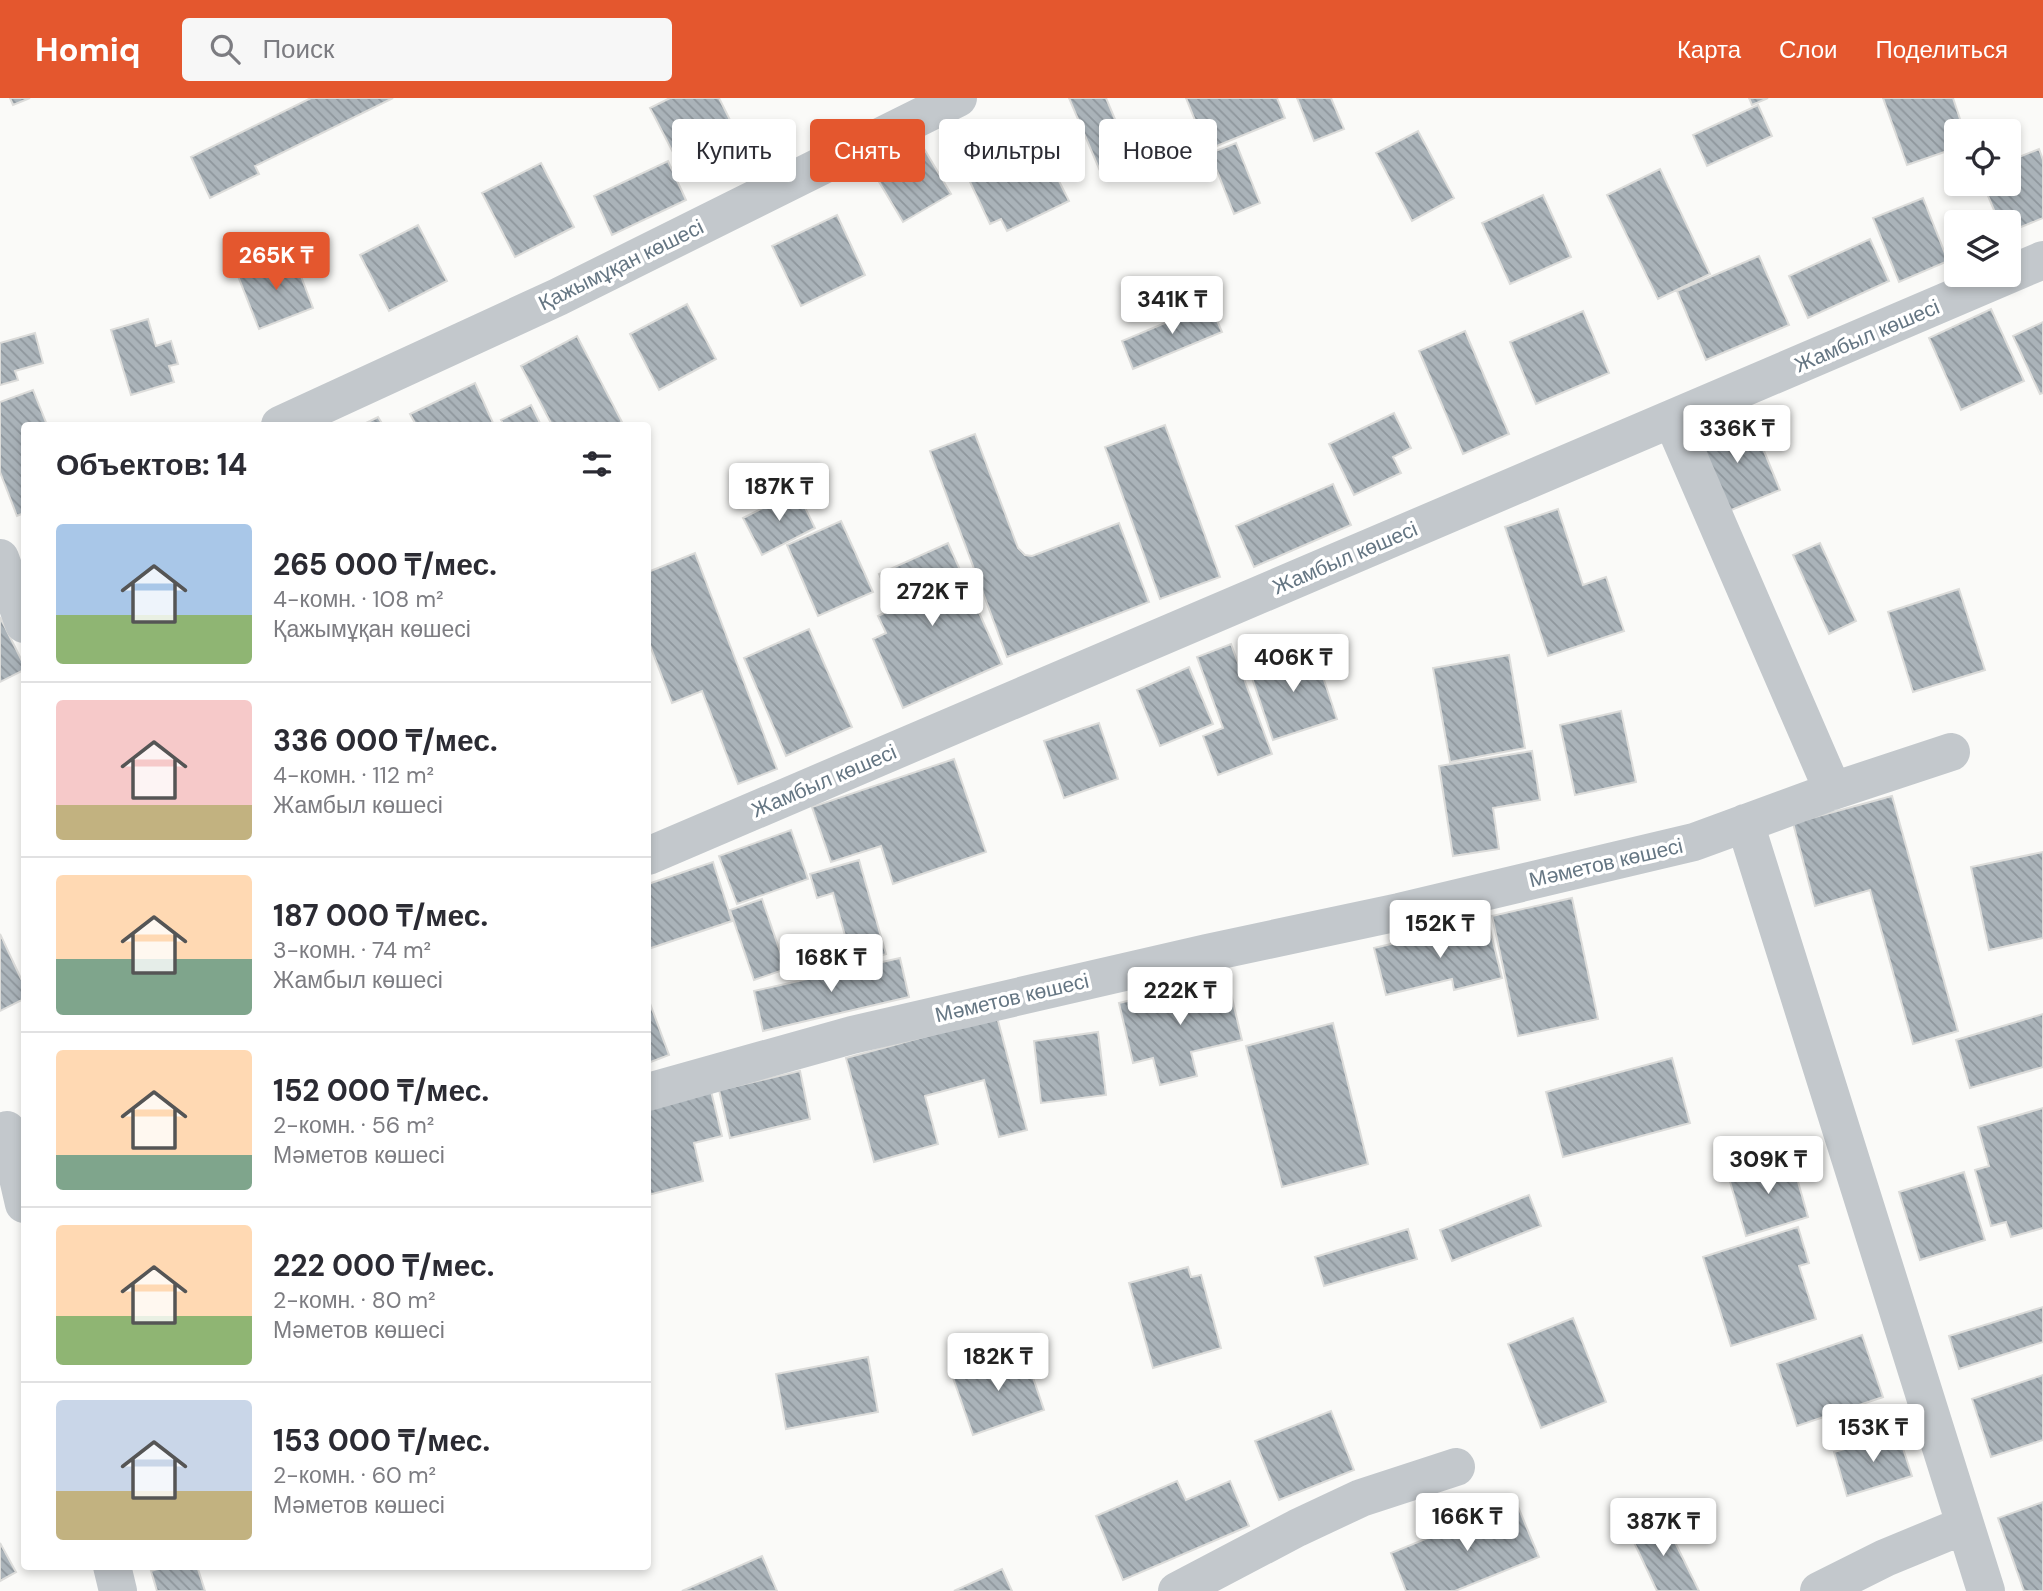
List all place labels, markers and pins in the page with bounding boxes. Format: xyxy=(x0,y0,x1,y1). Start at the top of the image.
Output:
pin: 265K ₸ xyxy=(219,232,333,292)
pin: 341K ₸ xyxy=(1115,276,1229,336)
pin: 336K ₸ xyxy=(1680,406,1794,465)
pin: 187K ₸ xyxy=(722,464,836,523)
pin: 272K ₸ xyxy=(875,568,989,628)
pin: 406K ₸ xyxy=(1236,634,1350,694)
pin: 152K ₸ xyxy=(1383,900,1497,960)
pin: 168K ₸ xyxy=(774,934,888,994)
pin: 222K ₸ xyxy=(1123,968,1237,1027)
pin: 309K ₸ xyxy=(1711,1136,1825,1196)
pin: 182K ₸ xyxy=(941,1334,1055,1393)
pin: 153K ₸ xyxy=(1816,1404,1930,1464)
pin: 166K ₸ xyxy=(1410,1494,1524,1553)
pin: 387K ₸ xyxy=(1606,1498,1720,1558)

